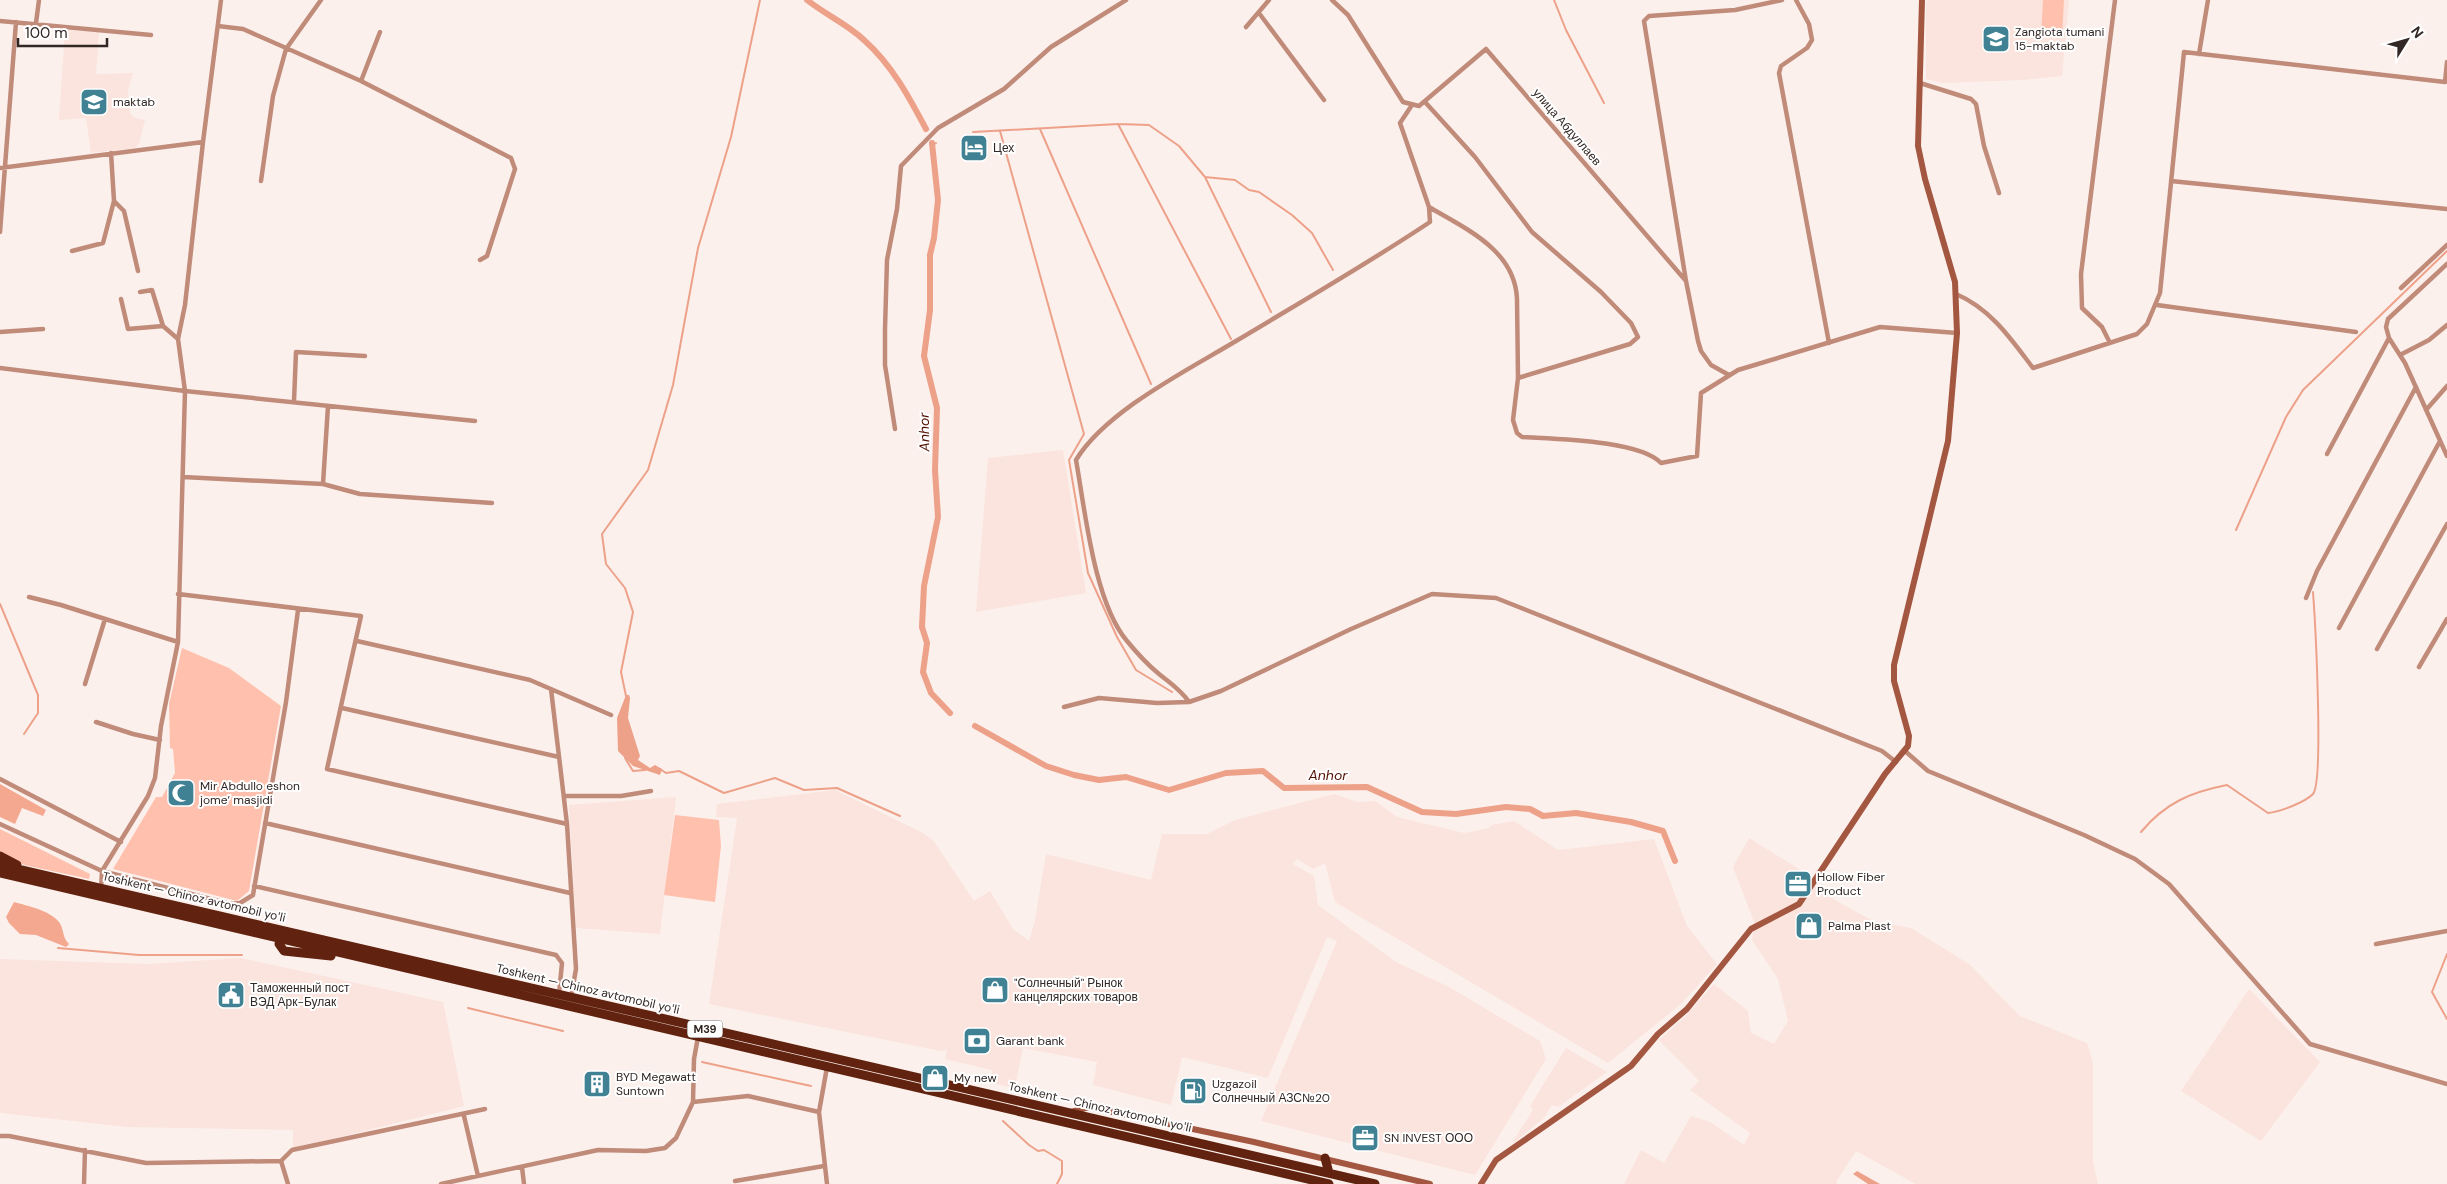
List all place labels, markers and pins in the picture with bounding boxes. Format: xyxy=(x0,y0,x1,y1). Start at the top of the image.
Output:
school or university icon: Zangiota tumani 15-maktab xyxy=(1981,24,2011,54)
place label: Zangiota tumani 15-maktab xyxy=(2015,24,2104,54)
school or university icon: maktab xyxy=(79,87,109,117)
place label: maktab xyxy=(113,94,155,110)
hotel icon: Цех xyxy=(959,133,989,163)
place label: Цех xyxy=(993,140,1014,156)
mosque icon: Mir Abdullo eshon jome’ masjidi xyxy=(166,778,196,808)
place label: Mir Abdullo eshon jome’ masjidi xyxy=(199,778,300,808)
office icon: Hollow Fiber Product xyxy=(1783,869,1813,899)
place label: Hollow Fiber Product xyxy=(1817,869,1886,899)
shop icon: Palma Plast xyxy=(1794,911,1824,941)
place label: Palma Plast xyxy=(1828,918,1891,934)
shop icon: "Солнечный" Рынок канцелярских товаров xyxy=(980,975,1010,1005)
place label: "Солнечный" Рынок канцелярских товаров xyxy=(1014,975,1138,1005)
public building icon: Таможенный пост ВЭД Арк-Булак xyxy=(216,980,246,1010)
place label: Таможенный пост ВЭД Арк-Булак xyxy=(250,980,350,1010)
bank icon: Garant bank xyxy=(962,1026,992,1056)
place label: Garant bank xyxy=(996,1033,1064,1049)
shop icon: My new xyxy=(920,1063,950,1093)
building icon: BYD Megawatt Suntown xyxy=(582,1069,612,1099)
place label: BYD Megawatt Suntown xyxy=(616,1069,696,1099)
place label: My new xyxy=(954,1070,997,1086)
fuel station icon: Uzgazoil Солнечный АЗС№20 xyxy=(1178,1076,1208,1106)
place label: Uzgazoil Солнечный АЗС№20 xyxy=(1212,1076,1330,1106)
office icon: SN INVEST ООО xyxy=(1350,1123,1380,1153)
place label: SN INVEST ООО xyxy=(1384,1130,1473,1146)

